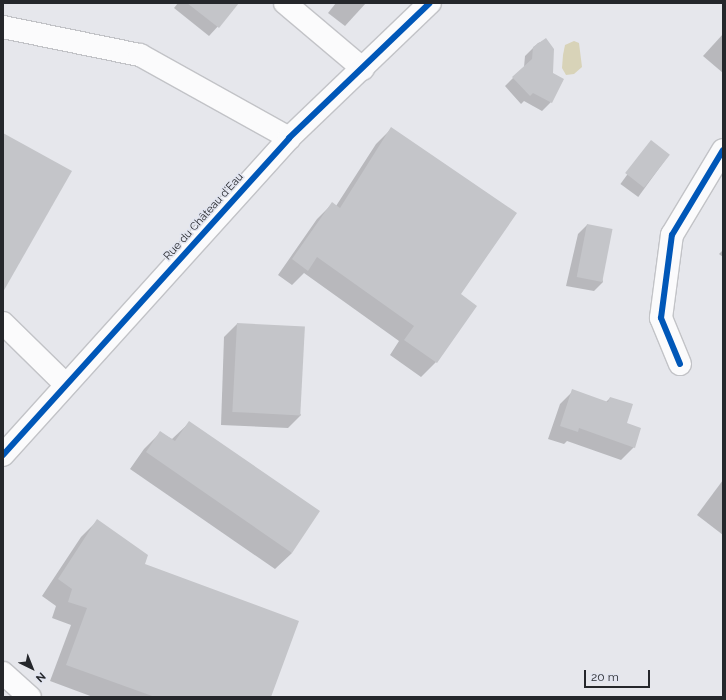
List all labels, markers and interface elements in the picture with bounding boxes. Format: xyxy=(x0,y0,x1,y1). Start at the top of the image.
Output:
street label: Rue du Château d'Eau xyxy=(161,171,247,263)
north arrow xyxy=(12,648,52,688)
scale bar xyxy=(586,662,652,688)
text: N xyxy=(33,670,48,685)
text: 20 m xyxy=(591,670,619,684)

